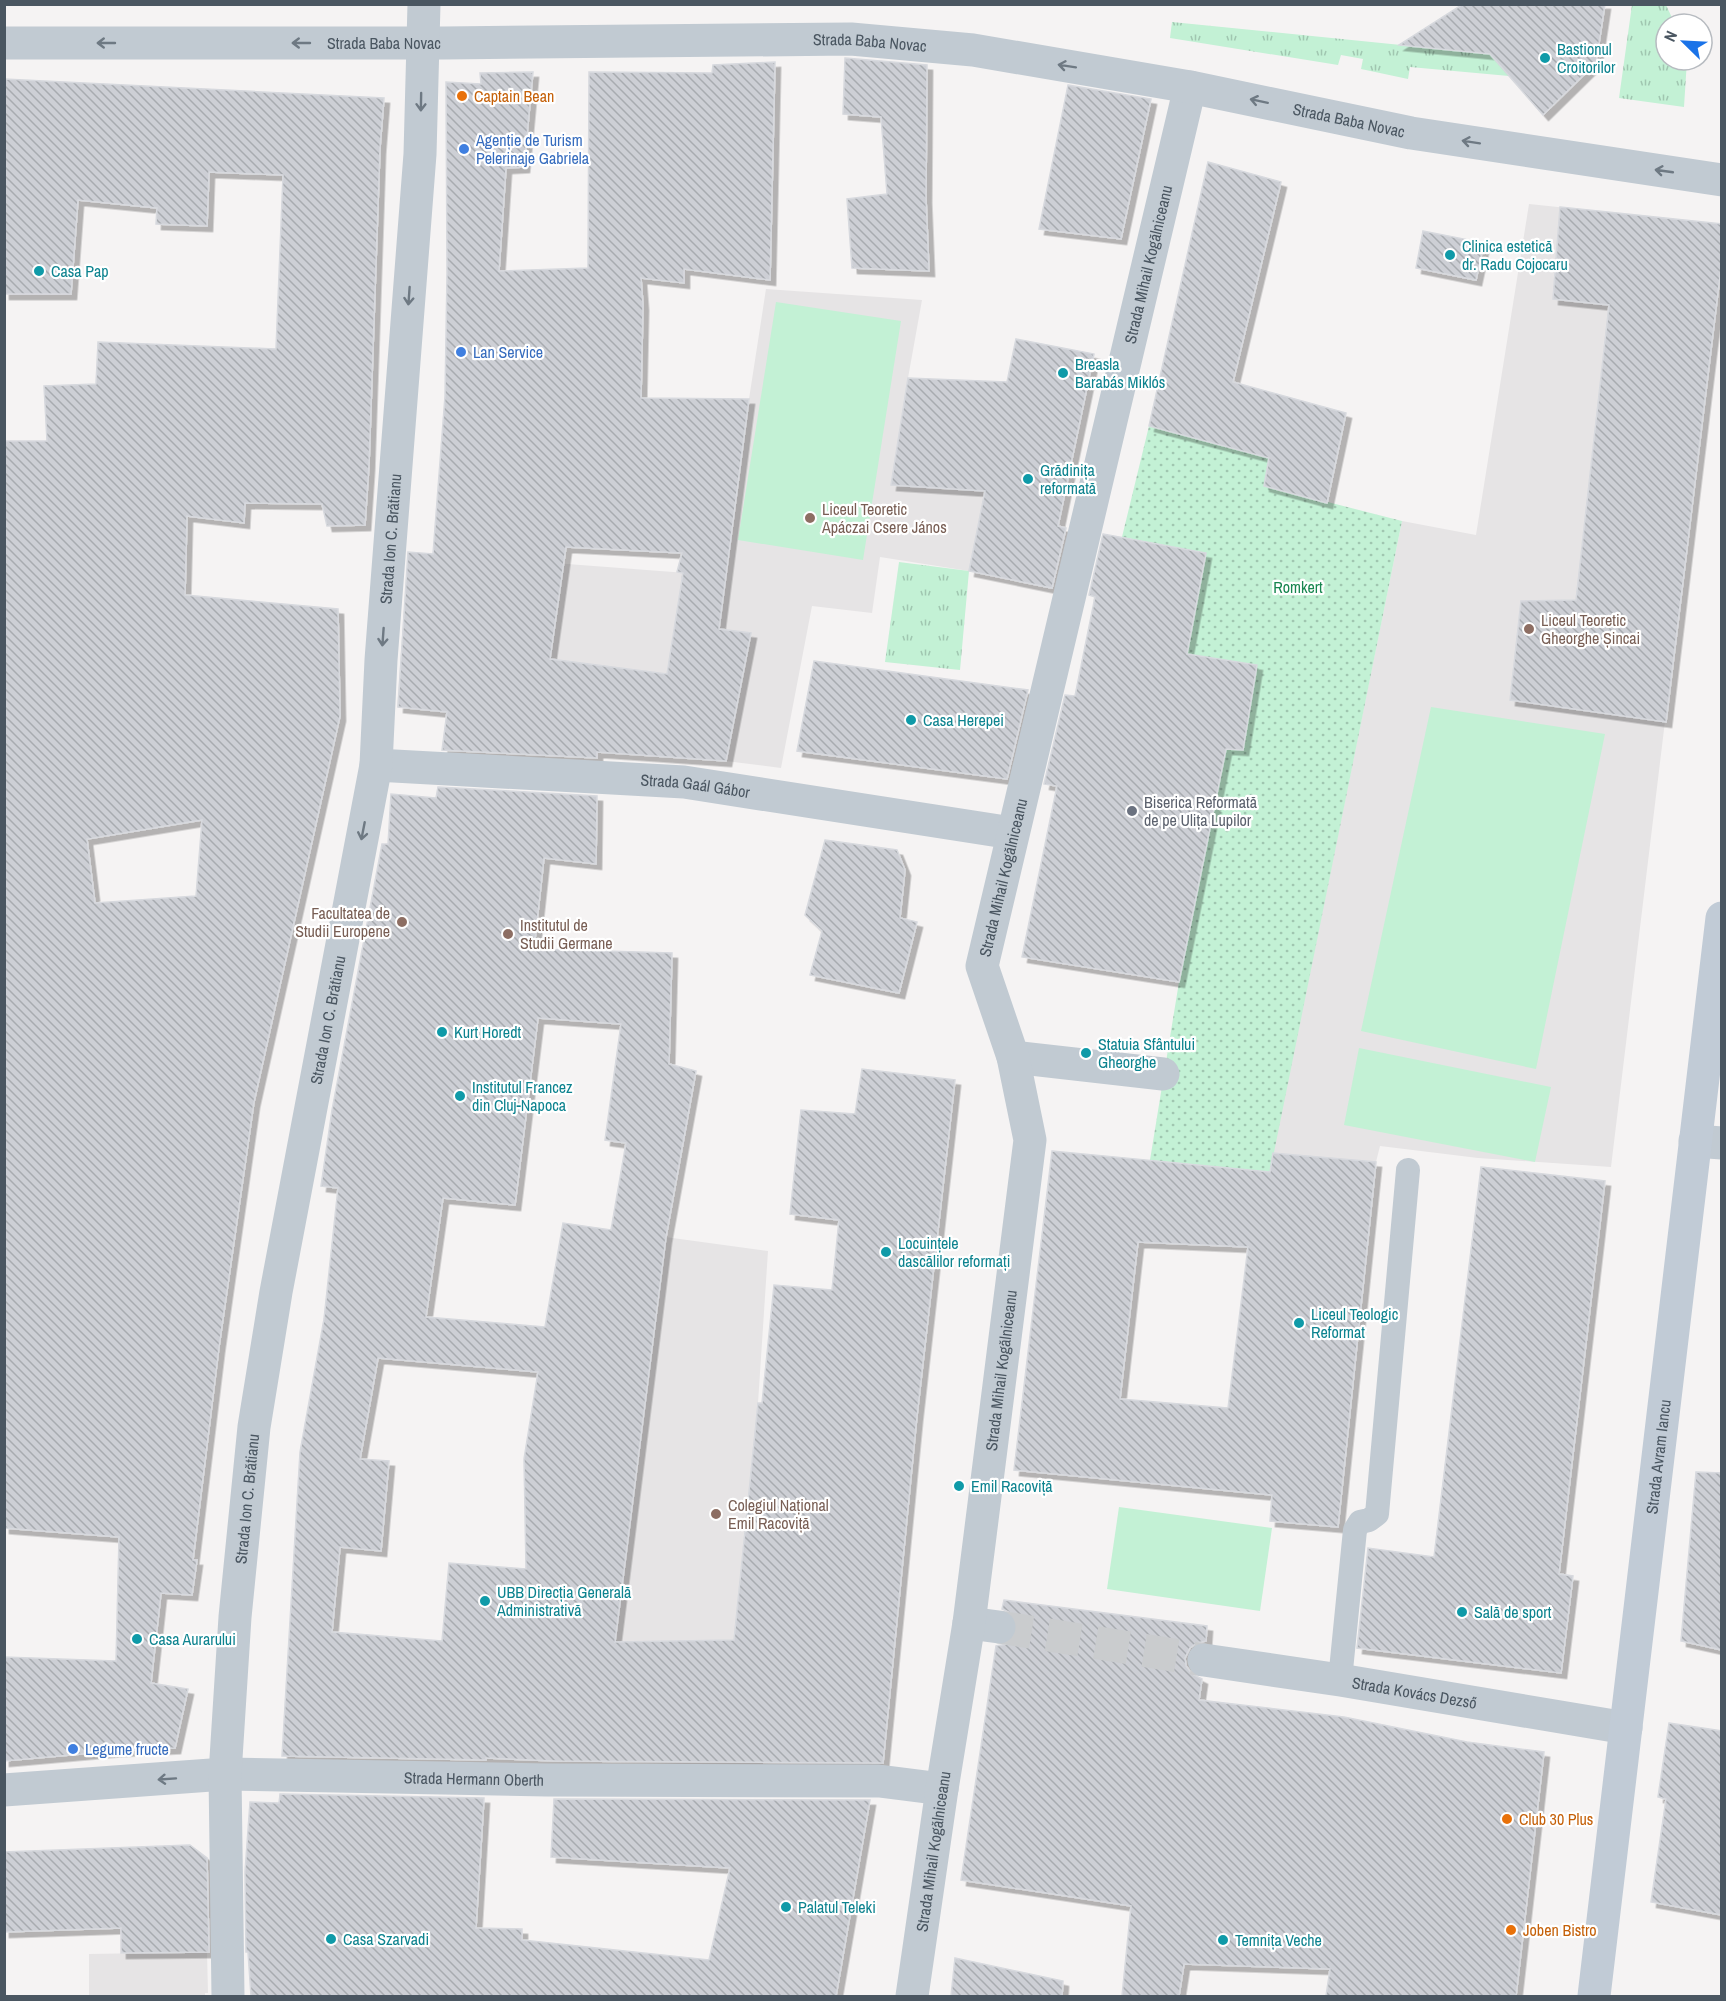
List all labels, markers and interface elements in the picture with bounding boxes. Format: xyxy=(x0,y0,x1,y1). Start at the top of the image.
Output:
north arrow xyxy=(1654,12,1714,72)
text: N xyxy=(1658,27,1682,45)
street label: Strada Baba Novac xyxy=(813,28,928,57)
street label: Strada Baba Novac xyxy=(327,32,441,54)
one-way arrow xyxy=(97,37,117,49)
one-way arrow xyxy=(292,37,312,49)
place label: Bastionul Croitorilor xyxy=(1557,38,1616,78)
marker: Bastionul Croitorilor xyxy=(1538,51,1552,65)
one-way arrow xyxy=(1058,60,1077,71)
place label: Captain Bean xyxy=(474,85,554,107)
marker: Captain Bean xyxy=(455,89,469,103)
one-way arrow xyxy=(415,91,427,111)
one-way arrow xyxy=(1250,95,1269,106)
street label: Strada Baba Novac xyxy=(1291,98,1407,143)
place label: Agenție de Turism Pelerinaje Gabriela xyxy=(475,129,590,169)
one-way arrow xyxy=(1461,137,1481,148)
marker: Agenție de Turism Pelerinaje Gabriela xyxy=(457,142,471,156)
one-way arrow xyxy=(1654,166,1674,177)
street label: Strada Mihail Kogălniceanu xyxy=(1119,183,1177,346)
place label: Clinica estetică dr. Radu Cojocaru xyxy=(1462,235,1568,275)
marker: Clinica estetică dr. Radu Cojocaru xyxy=(1443,248,1457,262)
place label: Casa Pap xyxy=(51,260,109,282)
marker: Casa Pap xyxy=(32,264,46,278)
one-way arrow xyxy=(403,286,414,306)
place label: Lan Service xyxy=(473,341,543,363)
marker: Lan Service xyxy=(454,345,468,359)
place label: Breasla Barabás Miklós xyxy=(1075,353,1165,393)
marker: Breasla Barabás Miklós xyxy=(1056,366,1070,380)
place label: Grădinița reformată xyxy=(1040,459,1097,499)
marker: Grădinița reformată xyxy=(1021,472,1035,486)
street label: Strada Ion C. Brătianu xyxy=(374,473,406,605)
place label: Liceul Teoretic Apáczai Csere János xyxy=(821,498,947,538)
marker: Liceul Teoretic Apáczai Csere János xyxy=(803,511,817,525)
park label: Romkert xyxy=(1273,576,1323,598)
place label: Liceul Teoretic Gheorghe Șincai xyxy=(1541,609,1640,649)
marker: Liceul Teoretic Gheorghe Șincai xyxy=(1522,622,1536,636)
one-way arrow xyxy=(377,627,388,647)
place label: Casa Herepei xyxy=(923,709,1004,731)
marker: Casa Herepei xyxy=(904,713,918,727)
street label: Strada Gaál Gábor xyxy=(640,769,752,803)
place label: Biserica Reformată de pe Ulița Lupilor xyxy=(1144,791,1258,831)
street label: Strada Mihail Kogălniceanu xyxy=(974,796,1032,959)
marker: Biserica Reformată de pe Ulița Lupilor xyxy=(1125,804,1139,818)
one-way arrow xyxy=(357,820,368,840)
place label: Facultatea de Studii Europene xyxy=(295,902,390,942)
place label: Institutul de Studii Germane xyxy=(520,914,613,954)
marker: Facultatea de Studii Europene xyxy=(395,915,409,929)
marker: Institutul de Studii Germane xyxy=(501,927,515,941)
street label: Strada Ion C. Brătianu xyxy=(305,954,351,1086)
place label: Kurt Horedt xyxy=(454,1021,521,1043)
marker: Kurt Horedt xyxy=(435,1025,449,1039)
place label: Statuia Sfântului Gheorghe xyxy=(1098,1033,1195,1073)
marker: Statuia Sfântului Gheorghe xyxy=(1079,1046,1093,1060)
place label: Institutul Francez din Cluj-Napoca xyxy=(472,1076,573,1116)
marker: Institutul Francez din Cluj-Napoca xyxy=(453,1089,467,1103)
place label: Locuințele dascălilor reformați xyxy=(898,1232,1010,1272)
marker: Locuințele dascălilor reformați xyxy=(879,1245,893,1259)
street label: Strada Mihail Kogălniceanu xyxy=(980,1289,1022,1452)
place label: Liceul Teologic Reformat xyxy=(1311,1303,1399,1343)
marker: Liceul Teologic Reformat xyxy=(1292,1316,1306,1330)
street label: Strada Avram Iancu xyxy=(1640,1398,1676,1515)
street label: Strada Ion C. Brătianu xyxy=(229,1433,264,1565)
place label: Emil Racoviță xyxy=(971,1475,1053,1497)
marker: Emil Racoviță xyxy=(952,1479,966,1493)
place label: Colegiul Național Emil Racoviță xyxy=(728,1494,829,1534)
marker: Colegiul Național Emil Racoviță xyxy=(709,1507,723,1521)
place label: UBB Direcția Generală Administrativă xyxy=(496,1581,632,1621)
marker: UBB Direcția Generală Administrativă xyxy=(478,1594,492,1608)
place label: Sală de sport xyxy=(1474,1601,1552,1623)
marker: Sală de sport xyxy=(1455,1605,1469,1619)
place label: Casa Aurarului xyxy=(149,1628,236,1650)
marker: Casa Aurarului xyxy=(130,1632,144,1646)
street label: Strada Kovács Dezső xyxy=(1350,1671,1479,1714)
place label: Legume fructe xyxy=(85,1738,169,1760)
marker: Legume fructe xyxy=(66,1742,80,1756)
street label: Strada Hermann Oberth xyxy=(404,1766,544,1791)
street label: Strada Mihail Kogălniceanu xyxy=(910,1770,956,1933)
one-way arrow xyxy=(157,1774,177,1785)
place label: Club 30 Plus xyxy=(1519,1808,1593,1830)
marker: Club 30 Plus xyxy=(1500,1812,1514,1826)
place label: Palatul Teleki xyxy=(798,1896,876,1918)
marker: Palatul Teleki xyxy=(779,1900,793,1914)
place label: Joben Bistro xyxy=(1523,1919,1597,1941)
marker: Joben Bistro xyxy=(1504,1923,1518,1937)
place label: Casa Szarvadi xyxy=(343,1928,429,1950)
place label: Temnița Veche xyxy=(1235,1929,1322,1951)
marker: Casa Szarvadi xyxy=(324,1932,338,1946)
marker: Temnița Veche xyxy=(1216,1933,1230,1947)

